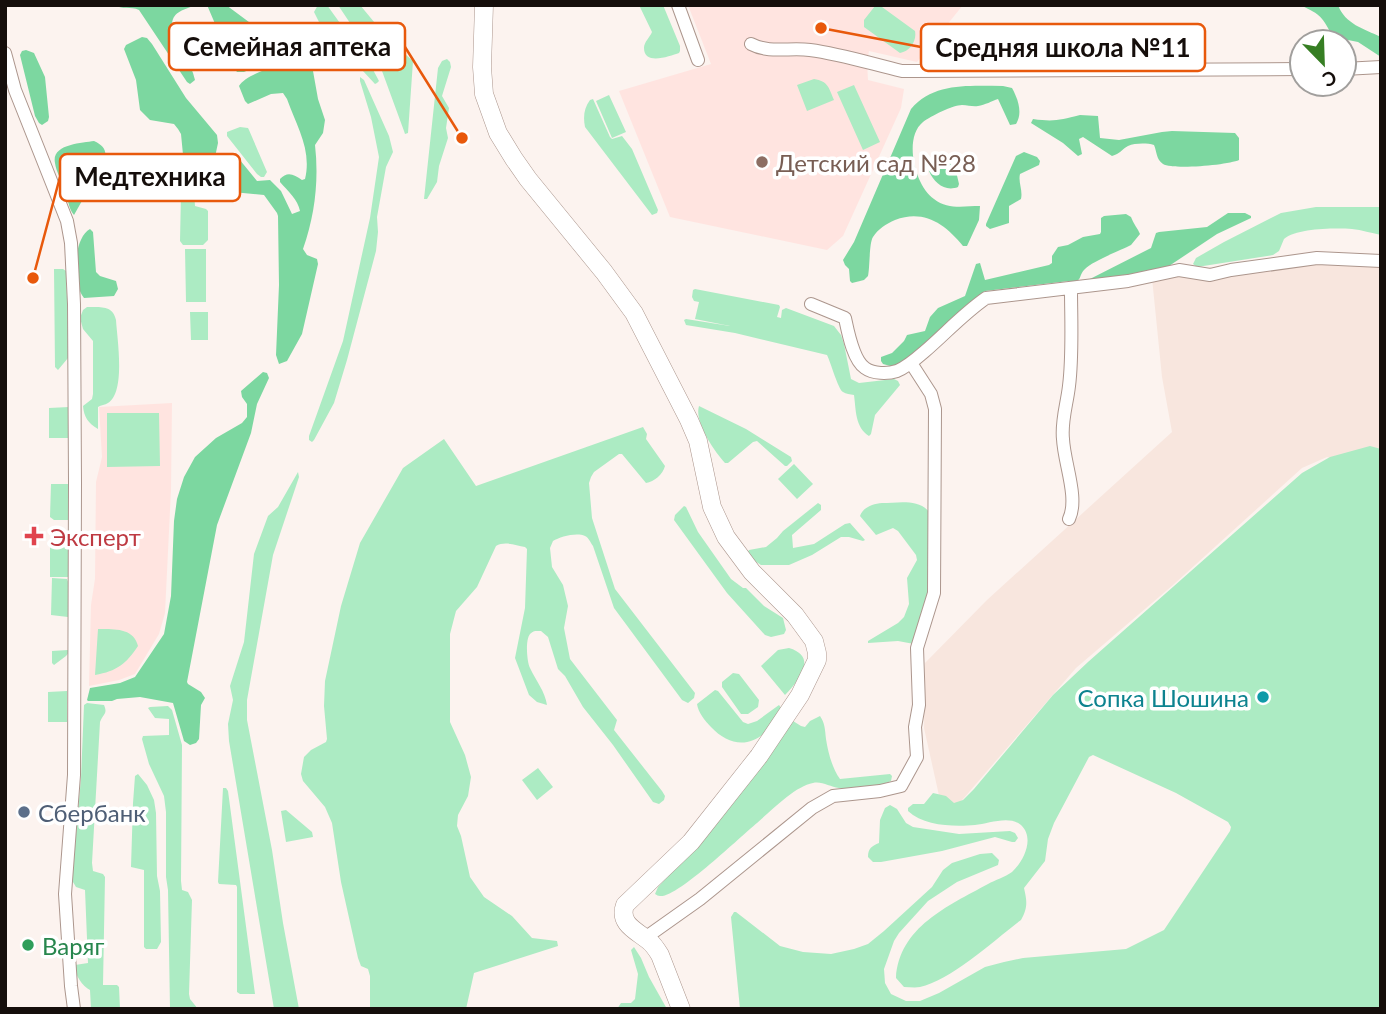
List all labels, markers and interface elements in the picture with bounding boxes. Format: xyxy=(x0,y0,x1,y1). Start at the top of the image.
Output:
callout: Семейная аптека xyxy=(169,23,405,70)
callout: Средняя школа №11 xyxy=(921,24,1205,71)
north arrow xyxy=(1288,28,1358,98)
text: Семейная аптека xyxy=(183,30,391,62)
text: Средняя школа №11 xyxy=(935,31,1191,63)
text: С xyxy=(1319,66,1340,92)
place label: Детский сад №28 xyxy=(776,148,976,177)
callout: Медтехника xyxy=(60,154,240,201)
marker: Детский сад №28 xyxy=(754,154,770,170)
text: Медтехника xyxy=(74,160,226,192)
place label: Эксперт xyxy=(50,522,141,551)
marker: Эксперт xyxy=(24,526,44,546)
place label: Сопка Шошина xyxy=(1078,683,1249,712)
marker: Сопка Шошина xyxy=(1255,689,1271,705)
place label: Сбербанк xyxy=(38,798,146,827)
marker: Сбербанк xyxy=(16,804,32,820)
place label: Варяг xyxy=(42,931,104,960)
marker: Варяг xyxy=(20,937,36,953)

